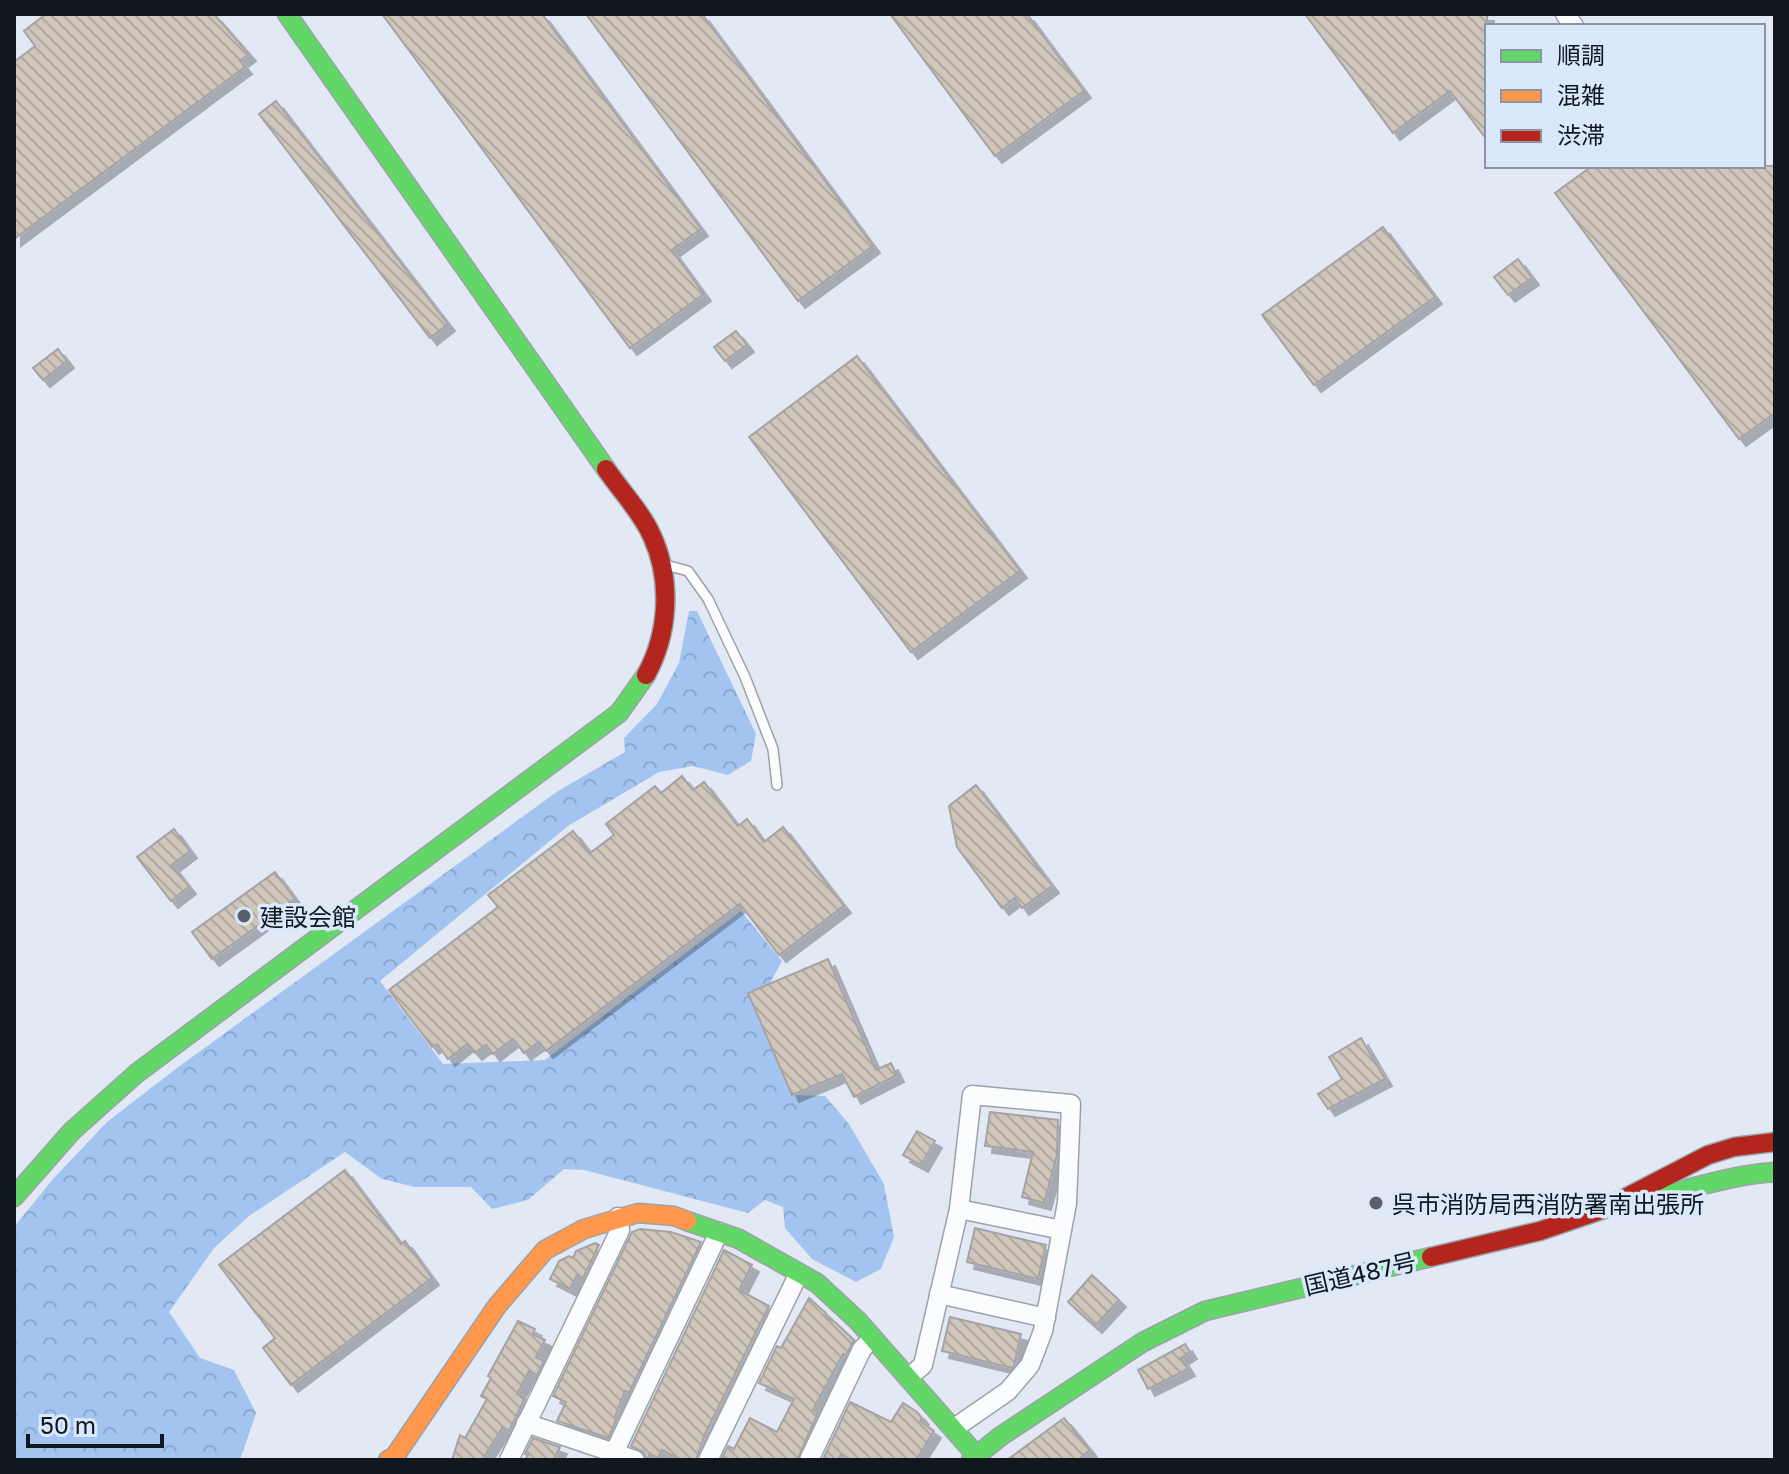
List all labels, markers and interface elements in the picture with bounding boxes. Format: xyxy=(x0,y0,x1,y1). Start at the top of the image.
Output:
legend xyxy=(1485,24,1765,168)
text: 順調 xyxy=(1557,40,1605,69)
text: 混雑 xyxy=(1557,80,1605,109)
text: 渋滞 xyxy=(1557,120,1605,149)
place label: 建設会館 xyxy=(260,902,356,931)
marker: 建設会館 xyxy=(235,907,253,925)
place label: 呉市消防局西消防署南出張所 xyxy=(1392,1189,1704,1218)
marker: 呉市消防局西消防署南出張所 xyxy=(1367,1194,1385,1212)
street label: 国道487号 xyxy=(1301,1246,1419,1300)
scale bar xyxy=(28,1398,162,1448)
text: 50 m xyxy=(40,1410,96,1439)

